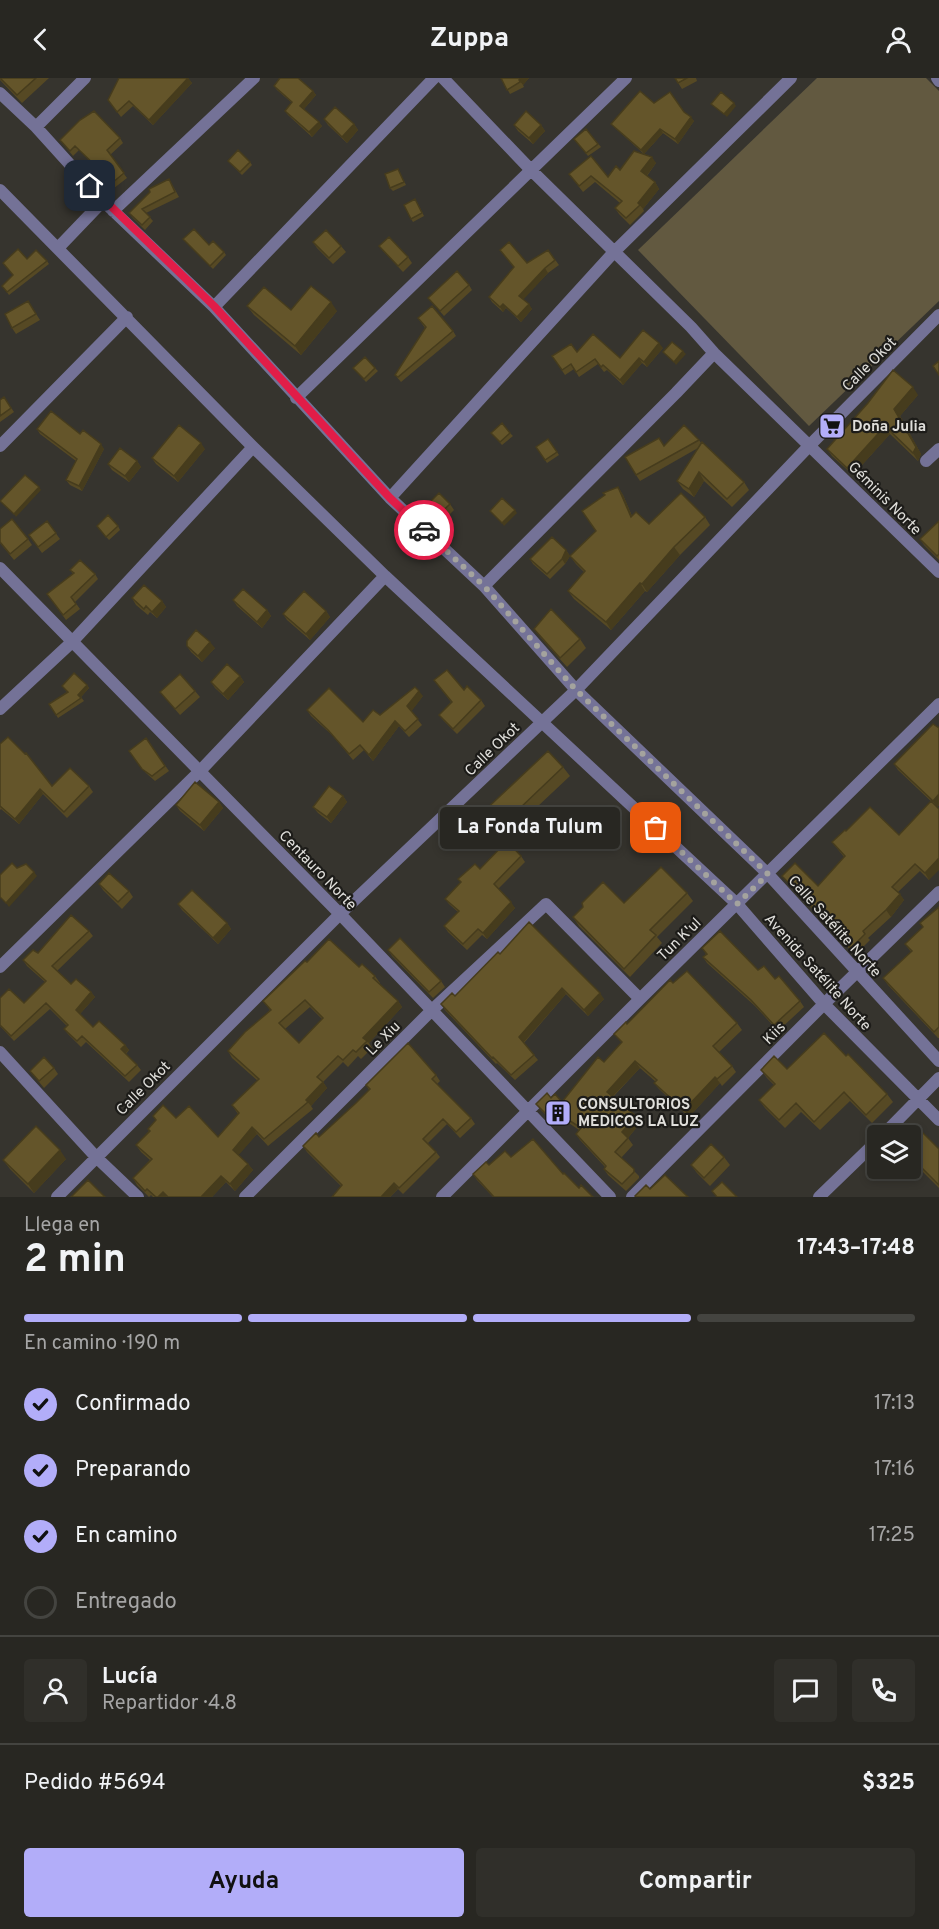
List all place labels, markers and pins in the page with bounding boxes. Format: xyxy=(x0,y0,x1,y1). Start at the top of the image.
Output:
pin xyxy=(64,160,115,211)
supermarket icon: Doña Julia xyxy=(817,411,847,441)
place label: Doña Julia xyxy=(852,418,926,437)
pin xyxy=(630,802,681,853)
callout: La Fonda Tulum xyxy=(440,807,620,849)
place label: CONSULTORIOS MEDICOS LA LUZ xyxy=(578,1096,699,1132)
building icon: CONSULTORIOS MEDICOS LA LUZ xyxy=(543,1098,573,1128)

